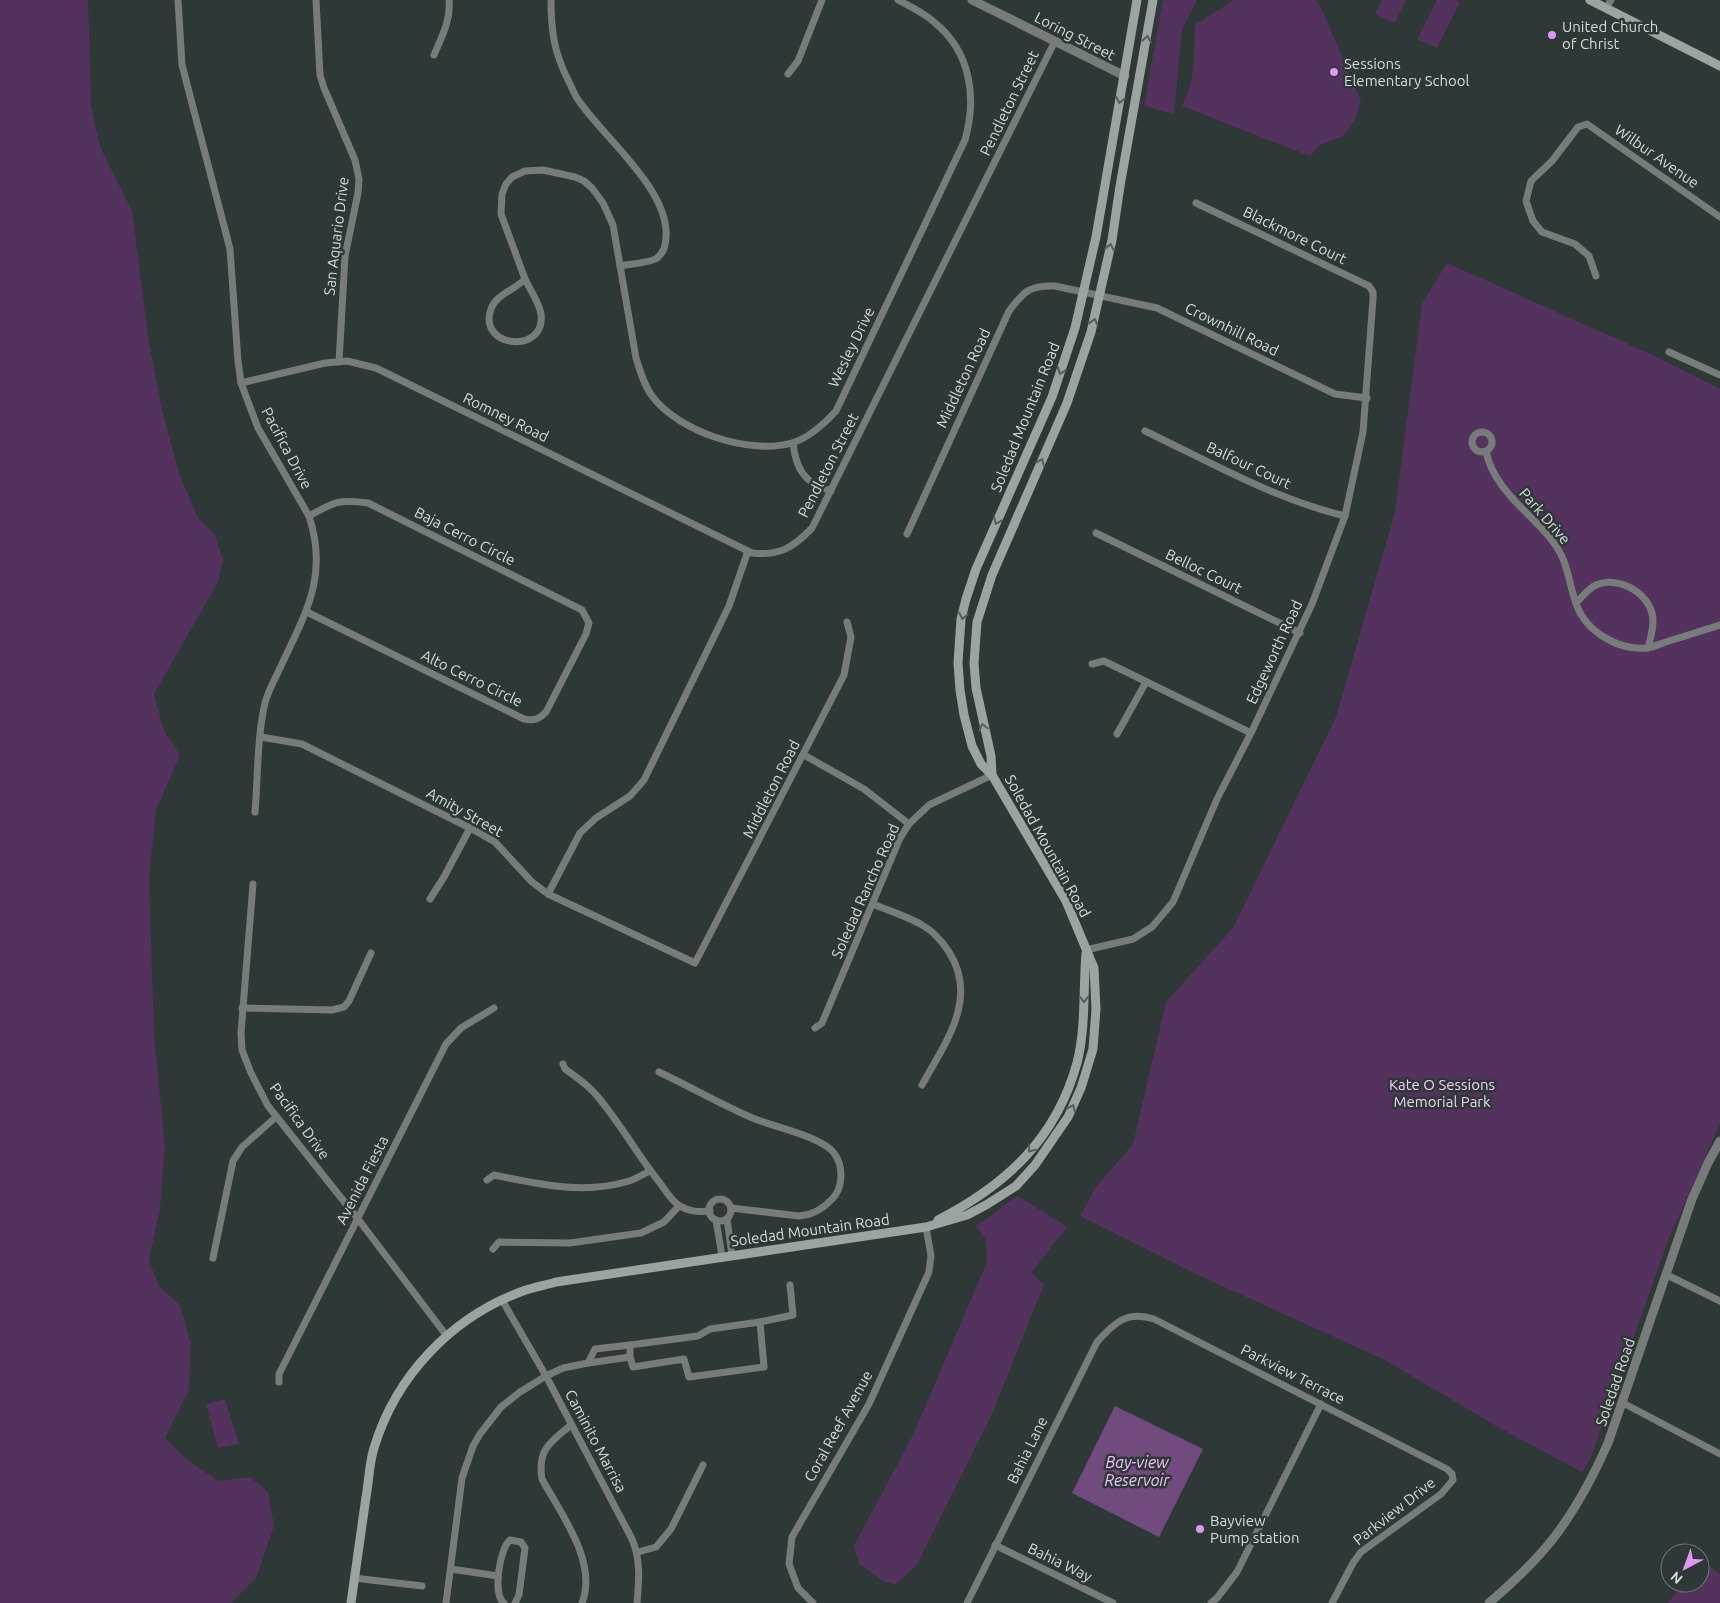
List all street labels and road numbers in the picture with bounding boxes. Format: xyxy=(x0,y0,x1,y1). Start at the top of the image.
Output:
street label: Loring Street xyxy=(1032,8,1118,64)
street label: Pendleton Street xyxy=(976,47,1042,158)
street label: Wilbur Avenue xyxy=(1612,121,1702,191)
street label: San Aquario Drive xyxy=(320,176,352,296)
street label: Blackmore Court xyxy=(1241,203,1350,267)
street label: Crownhill Road xyxy=(1182,299,1282,359)
street label: Wesley Drive xyxy=(824,304,878,390)
street label: Middleton Road xyxy=(933,326,993,430)
street label: Soledad Mountain Road xyxy=(987,340,1063,494)
street label: Romney Road xyxy=(460,389,552,445)
street label: Pacifica Drive xyxy=(258,404,316,492)
street label: Pendleton Street xyxy=(794,410,862,520)
street label: Balfour Court xyxy=(1204,438,1294,492)
street label: Park Drive xyxy=(1516,484,1574,548)
street label: Baja Cerro Circle xyxy=(412,503,518,569)
street label: Belloc Court xyxy=(1163,545,1245,597)
street label: Edgeworth Road xyxy=(1243,597,1305,707)
street label: Alto Cerro Circle xyxy=(419,646,525,710)
street label: Middleton Road xyxy=(739,737,803,841)
street label: Soledad Mountain Road xyxy=(1002,772,1094,920)
street label: Amity Street xyxy=(424,784,506,840)
street label: Soledad Rancho Road xyxy=(828,821,902,961)
street label: Pacifica Drive xyxy=(267,1080,333,1162)
street label: Avenida Fiesta xyxy=(332,1133,392,1227)
street label: Soledad Mountain Road xyxy=(729,1210,891,1250)
street label: Soledad Road xyxy=(1592,1336,1638,1428)
street label: Parkview Terrace xyxy=(1238,1340,1348,1408)
street label: Coral Reef Avenue xyxy=(800,1368,876,1484)
street label: Caminito Marrisa xyxy=(562,1387,630,1495)
street label: Bahia Lane xyxy=(1003,1414,1051,1486)
street label: Parkview Drive xyxy=(1350,1474,1438,1548)
street label: Bahia Way xyxy=(1025,1539,1095,1585)

